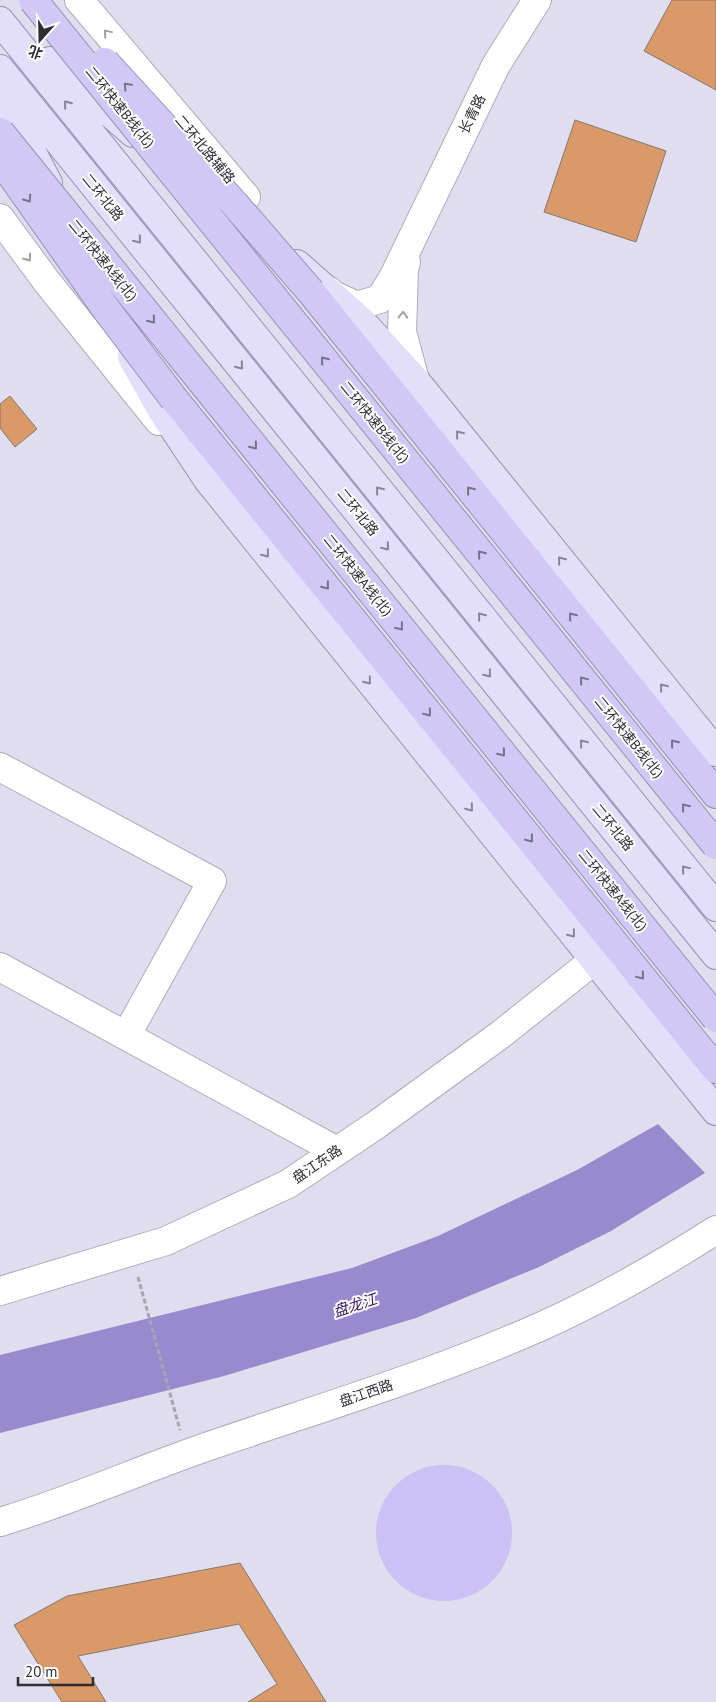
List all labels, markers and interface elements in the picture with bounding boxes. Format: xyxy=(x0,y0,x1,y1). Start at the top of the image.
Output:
north arrow xyxy=(15,15,65,65)
one-way arrow xyxy=(105,30,113,39)
text: 北 xyxy=(26,41,45,63)
street label: 二环快速B线(北) xyxy=(82,62,159,152)
one-way arrow xyxy=(124,82,133,91)
street label: 长青路 xyxy=(455,91,489,137)
one-way arrow xyxy=(64,101,73,110)
street label: 二环北路辅路 xyxy=(171,111,239,187)
street label: 二环北路 xyxy=(78,170,128,224)
one-way arrow xyxy=(22,194,31,203)
street label: 二环快速A线(北) xyxy=(65,215,142,305)
one-way arrow xyxy=(132,234,140,243)
one-way arrow xyxy=(23,252,31,261)
one-way arrow xyxy=(397,311,408,319)
one-way arrow xyxy=(146,314,155,323)
one-way arrow xyxy=(320,356,329,365)
one-way arrow xyxy=(235,361,244,370)
street label: 二环快速B线(北) xyxy=(337,377,414,467)
one-way arrow xyxy=(457,431,465,440)
one-way arrow xyxy=(248,440,256,449)
street label: 二环北路 xyxy=(333,485,383,539)
one-way arrow xyxy=(467,486,476,495)
one-way arrow xyxy=(376,487,384,496)
street label: 二环快速A线(北) xyxy=(320,530,397,620)
one-way arrow xyxy=(381,541,389,550)
one-way arrow xyxy=(261,549,270,558)
one-way arrow xyxy=(479,551,487,560)
one-way arrow xyxy=(558,557,567,566)
one-way arrow xyxy=(321,580,329,589)
one-way arrow xyxy=(478,613,487,622)
one-way arrow xyxy=(570,613,578,622)
one-way arrow xyxy=(394,621,402,630)
one-way arrow xyxy=(483,668,492,677)
one-way arrow xyxy=(363,675,371,684)
one-way arrow xyxy=(580,677,589,686)
one-way arrow xyxy=(661,684,669,693)
street label: 二环快速B线(北) xyxy=(591,692,668,782)
one-way arrow xyxy=(423,707,432,716)
one-way arrow xyxy=(671,739,680,748)
one-way arrow xyxy=(581,740,589,749)
one-way arrow xyxy=(497,747,505,756)
street label: 二环北路 xyxy=(588,800,638,854)
one-way arrow xyxy=(465,802,474,811)
one-way arrow xyxy=(683,804,691,813)
one-way arrow xyxy=(525,833,533,842)
street label: 二环快速A线(北) xyxy=(575,845,652,935)
one-way arrow xyxy=(683,866,691,875)
one-way arrow xyxy=(567,928,575,937)
one-way arrow xyxy=(636,970,644,979)
street label: 盘江东路 xyxy=(289,1141,345,1187)
water label: 盘龙江 xyxy=(331,1288,381,1321)
street label: 盘江西路 xyxy=(337,1375,395,1411)
scale bar xyxy=(18,1654,92,1686)
text: 20 m xyxy=(25,1662,58,1681)

